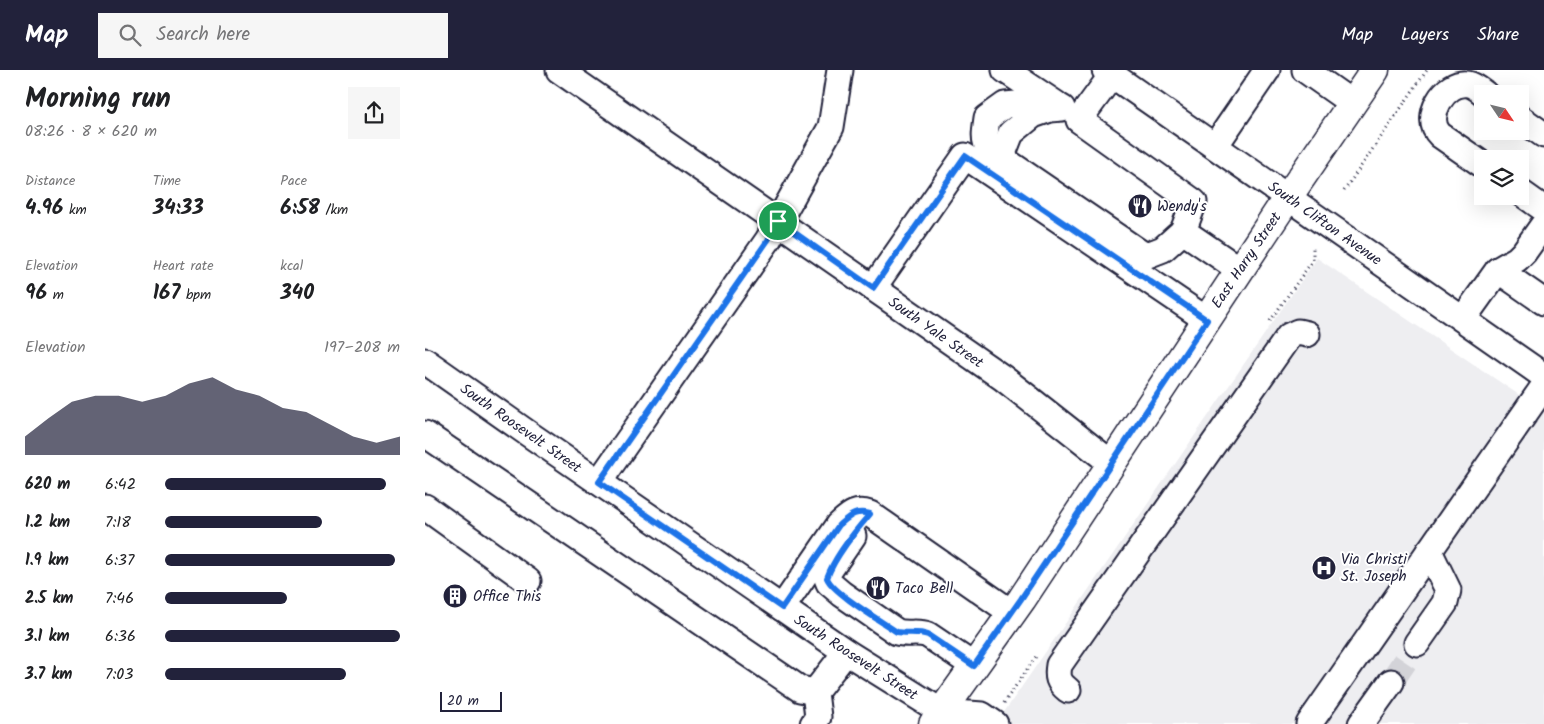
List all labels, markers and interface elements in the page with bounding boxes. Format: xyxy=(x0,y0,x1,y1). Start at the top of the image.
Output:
search box xyxy=(98,13,448,58)
text: Map xyxy=(25,16,68,55)
text: Search here xyxy=(156,20,250,50)
icon: search xyxy=(116,21,144,49)
text: Map xyxy=(1342,21,1373,50)
text: Layers xyxy=(1401,21,1449,50)
text: Share xyxy=(1477,21,1519,50)
text: Morning run xyxy=(25,77,171,122)
north arrow xyxy=(1474,85,1529,140)
map controls xyxy=(1474,85,1529,205)
button: share xyxy=(348,87,400,139)
text: 08:26 · 8 × 620 m xyxy=(25,119,157,144)
button: layers xyxy=(1474,150,1529,205)
text: Distance xyxy=(25,170,75,192)
text: Time xyxy=(153,170,181,192)
text: Pace xyxy=(280,170,307,192)
street label: South Clifton Avenue xyxy=(1262,175,1387,272)
text: 4.96 xyxy=(25,192,63,225)
text: 34:33 xyxy=(153,192,204,225)
text: 6:58 xyxy=(280,192,320,225)
restaurant icon: Wendy's xyxy=(1127,193,1153,219)
place label: Wendy's xyxy=(1157,195,1207,219)
text: km xyxy=(63,199,87,221)
text: /km xyxy=(320,199,348,221)
pin xyxy=(757,200,799,242)
icon: arrive xyxy=(764,207,792,235)
street label: East Harry Street xyxy=(1206,207,1288,314)
text: Elevation xyxy=(25,255,78,277)
text: Heart rate xyxy=(153,255,214,277)
text: kcal xyxy=(280,255,303,277)
text: 96 xyxy=(25,277,47,310)
text: 167 xyxy=(153,277,180,310)
text: 340 xyxy=(280,277,314,310)
text: m xyxy=(47,284,64,306)
text: bpm xyxy=(180,284,211,306)
street label: South Yale Street xyxy=(883,291,988,375)
text: Elevation xyxy=(25,335,86,360)
text: 197–208 m xyxy=(324,335,400,360)
street label: South Roosevelt Street xyxy=(455,378,586,480)
text: 620 m xyxy=(25,472,70,497)
text: 6:42 xyxy=(105,472,136,497)
text: 1.2 km xyxy=(25,510,70,535)
text: 7:18 xyxy=(105,510,131,535)
text: 1.9 km xyxy=(25,548,69,573)
text: 6:37 xyxy=(105,548,134,573)
place label: Via Christi St. Joseph xyxy=(1341,548,1408,589)
hospital icon: Via Christi St. Joseph xyxy=(1311,555,1337,581)
restaurant icon: Taco Bell xyxy=(865,575,891,601)
place label: Taco Bell xyxy=(895,577,954,601)
building icon: Office This xyxy=(442,583,468,609)
place label: Office This xyxy=(473,585,542,609)
text: 2.5 km xyxy=(25,586,73,611)
text: 7:46 xyxy=(105,586,134,611)
street label: South Roosevelt Street xyxy=(789,609,923,707)
text: 3.1 km xyxy=(25,624,70,649)
text: 6:36 xyxy=(105,624,136,649)
text: 3.7 km xyxy=(25,662,72,687)
text: 7:03 xyxy=(105,662,133,687)
scale bar xyxy=(440,689,503,712)
text: 20 m xyxy=(447,690,479,712)

